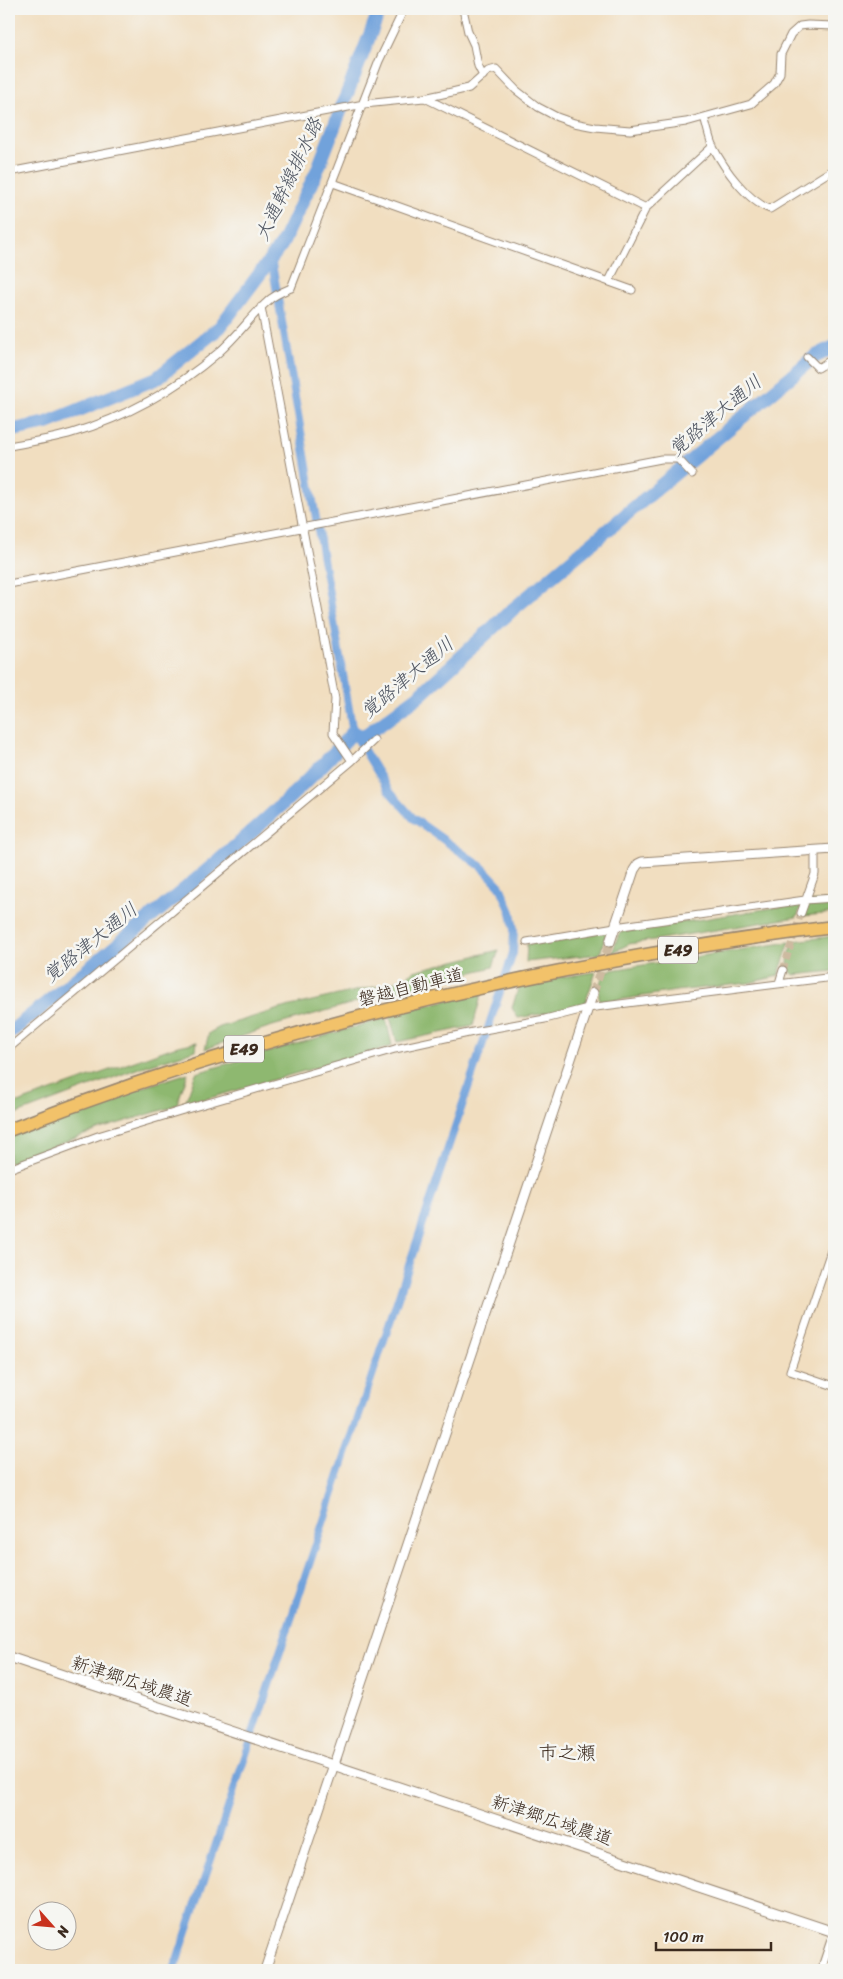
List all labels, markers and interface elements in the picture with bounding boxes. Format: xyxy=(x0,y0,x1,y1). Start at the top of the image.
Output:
water label: 大通幹線排水路 xyxy=(245,111,332,246)
water label: 覚路津大通川 xyxy=(661,366,770,465)
water label: 覚路津大通川 xyxy=(353,628,462,727)
water label: 覚路津大通川 xyxy=(36,894,145,991)
road number: E49 xyxy=(658,936,698,964)
street label: 磐越自動車道 xyxy=(355,958,467,1016)
road number: E49 xyxy=(224,1036,264,1062)
street label: 新津郷広域農道 xyxy=(67,1646,197,1716)
district label: 市之瀬 xyxy=(538,1736,596,1769)
street label: 新津郷広域農道 xyxy=(487,1785,617,1855)
north arrow xyxy=(28,1902,78,1952)
scale bar xyxy=(656,1919,770,1951)
text: N xyxy=(50,1921,77,1942)
text: 100 m xyxy=(663,1924,704,1950)

